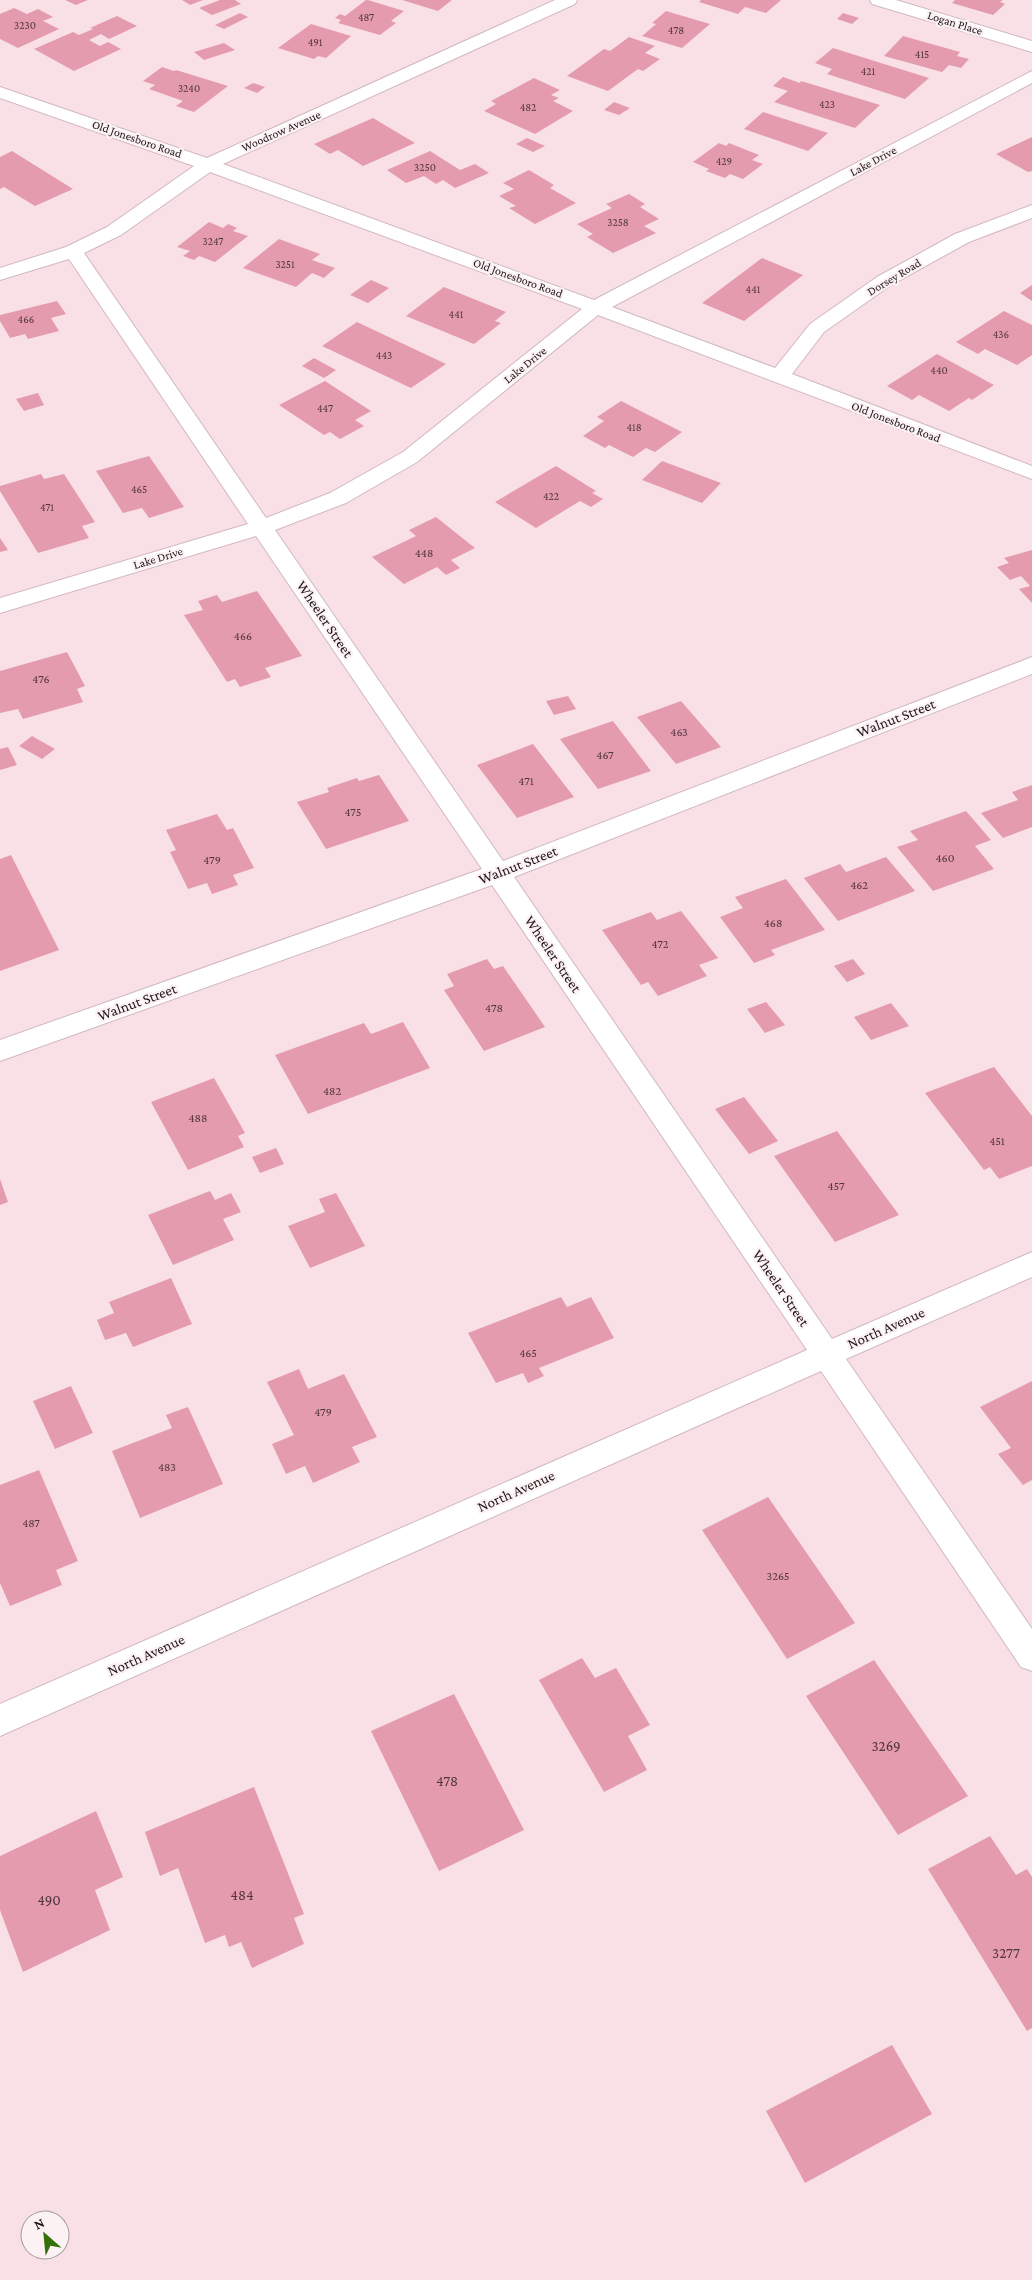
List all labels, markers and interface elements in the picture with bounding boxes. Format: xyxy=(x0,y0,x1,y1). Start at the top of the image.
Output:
street label: Logan Place xyxy=(926,8,984,38)
house number: 487 xyxy=(358,11,374,23)
house number: 3230 xyxy=(14,19,36,31)
house number: 478 xyxy=(668,24,684,36)
house number: 491 xyxy=(308,36,323,48)
house number: 415 xyxy=(915,48,929,60)
house number: 421 xyxy=(861,65,876,77)
house number: 3240 xyxy=(178,82,200,94)
house number: 423 xyxy=(819,98,835,110)
house number: 482 xyxy=(520,101,536,113)
street label: Woodrow Avenue xyxy=(239,107,323,155)
street label: Old Jonesboro Road xyxy=(90,117,184,161)
street label: Lake Drive xyxy=(847,143,899,179)
house number: 429 xyxy=(716,155,732,167)
house number: 3250 xyxy=(414,161,436,173)
house number: 3258 xyxy=(607,216,629,228)
house number: 3247 xyxy=(203,235,223,247)
street label: Old Jonesboro Road xyxy=(471,255,565,301)
street label: Dorsey Road xyxy=(865,255,924,299)
house number: 3251 xyxy=(275,258,295,270)
house number: 441 xyxy=(746,283,761,295)
house number: 441 xyxy=(449,308,464,320)
house number: 466 xyxy=(18,313,34,325)
house number: 436 xyxy=(993,328,1009,340)
street label: Lake Drive xyxy=(501,344,549,386)
house number: 443 xyxy=(376,349,392,361)
house number: 440 xyxy=(930,364,948,376)
street label: Old Jonesboro Road xyxy=(849,399,943,446)
house number: 447 xyxy=(317,402,333,414)
house number: 418 xyxy=(626,421,642,433)
house number: 465 xyxy=(131,483,147,495)
house number: 422 xyxy=(543,490,559,502)
house number: 471 xyxy=(40,501,54,513)
street label: Lake Drive xyxy=(132,544,184,572)
house number: 448 xyxy=(415,546,433,560)
street label: Wheeler Street xyxy=(294,578,357,661)
house number: 466 xyxy=(234,629,252,643)
house number: 476 xyxy=(32,672,50,686)
street label: Walnut Street xyxy=(854,695,939,740)
house number: 463 xyxy=(670,725,688,739)
house number: 467 xyxy=(596,748,614,762)
house number: 471 xyxy=(518,774,534,788)
house number: 475 xyxy=(345,805,361,819)
street label: Walnut Street xyxy=(476,842,561,887)
house number: 460 xyxy=(935,851,955,865)
house number: 479 xyxy=(203,853,221,867)
house number: 462 xyxy=(850,878,868,892)
street label: Wheeler Street xyxy=(522,913,585,996)
house number: 468 xyxy=(764,916,782,930)
house number: 472 xyxy=(651,937,669,951)
street label: Walnut Street xyxy=(95,980,180,1024)
house number: 478 xyxy=(485,1001,503,1015)
house number: 482 xyxy=(323,1084,341,1098)
house number: 488 xyxy=(188,1111,208,1125)
house number: 451 xyxy=(989,1134,1005,1148)
house number: 457 xyxy=(828,1179,845,1193)
street label: Wheeler Street xyxy=(750,1247,813,1330)
street label: North Avenue xyxy=(845,1304,927,1352)
house number: 465 xyxy=(519,1346,537,1360)
house number: 479 xyxy=(314,1405,332,1419)
house number: 483 xyxy=(158,1460,176,1474)
street label: North Avenue xyxy=(475,1467,557,1515)
house number: 487 xyxy=(22,1516,40,1530)
house number: 3265 xyxy=(767,1569,789,1583)
street label: North Avenue xyxy=(105,1631,187,1679)
house number: 3269 xyxy=(871,1738,901,1754)
house number: 478 xyxy=(436,1773,458,1789)
house number: 484 xyxy=(230,1887,254,1903)
house number: 490 xyxy=(37,1892,61,1908)
house number: 3277 xyxy=(992,1945,1020,1961)
north arrow xyxy=(20,2210,70,2260)
text: N xyxy=(31,2214,47,2233)

